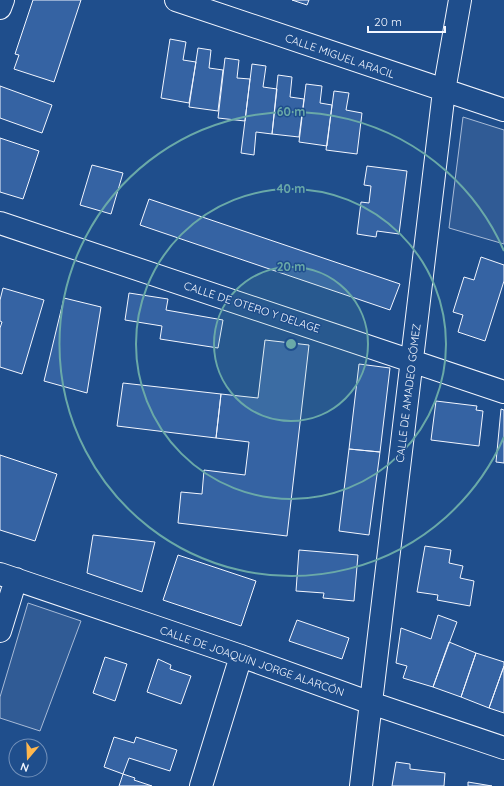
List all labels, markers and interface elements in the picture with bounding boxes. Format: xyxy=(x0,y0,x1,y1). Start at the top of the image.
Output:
scale bar xyxy=(368,8,445,34)
text: 20 m xyxy=(374,14,402,29)
street label: CALLE MIGUEL ARACIL xyxy=(283,31,397,81)
text: 60 m xyxy=(277,104,305,119)
text: 40 m xyxy=(277,181,305,196)
text: 20 m xyxy=(277,259,305,274)
street label: CALLE DE OTERO Y DELAGE xyxy=(182,278,322,336)
street label: CALLE DE AMADEO GÓMEZ xyxy=(393,323,423,463)
centre of rings xyxy=(284,337,298,351)
street label: CALLE DE JOAQUÍN JORGE ALARCÓN xyxy=(158,623,346,699)
north arrow xyxy=(8,738,48,778)
text: N xyxy=(19,760,31,775)

